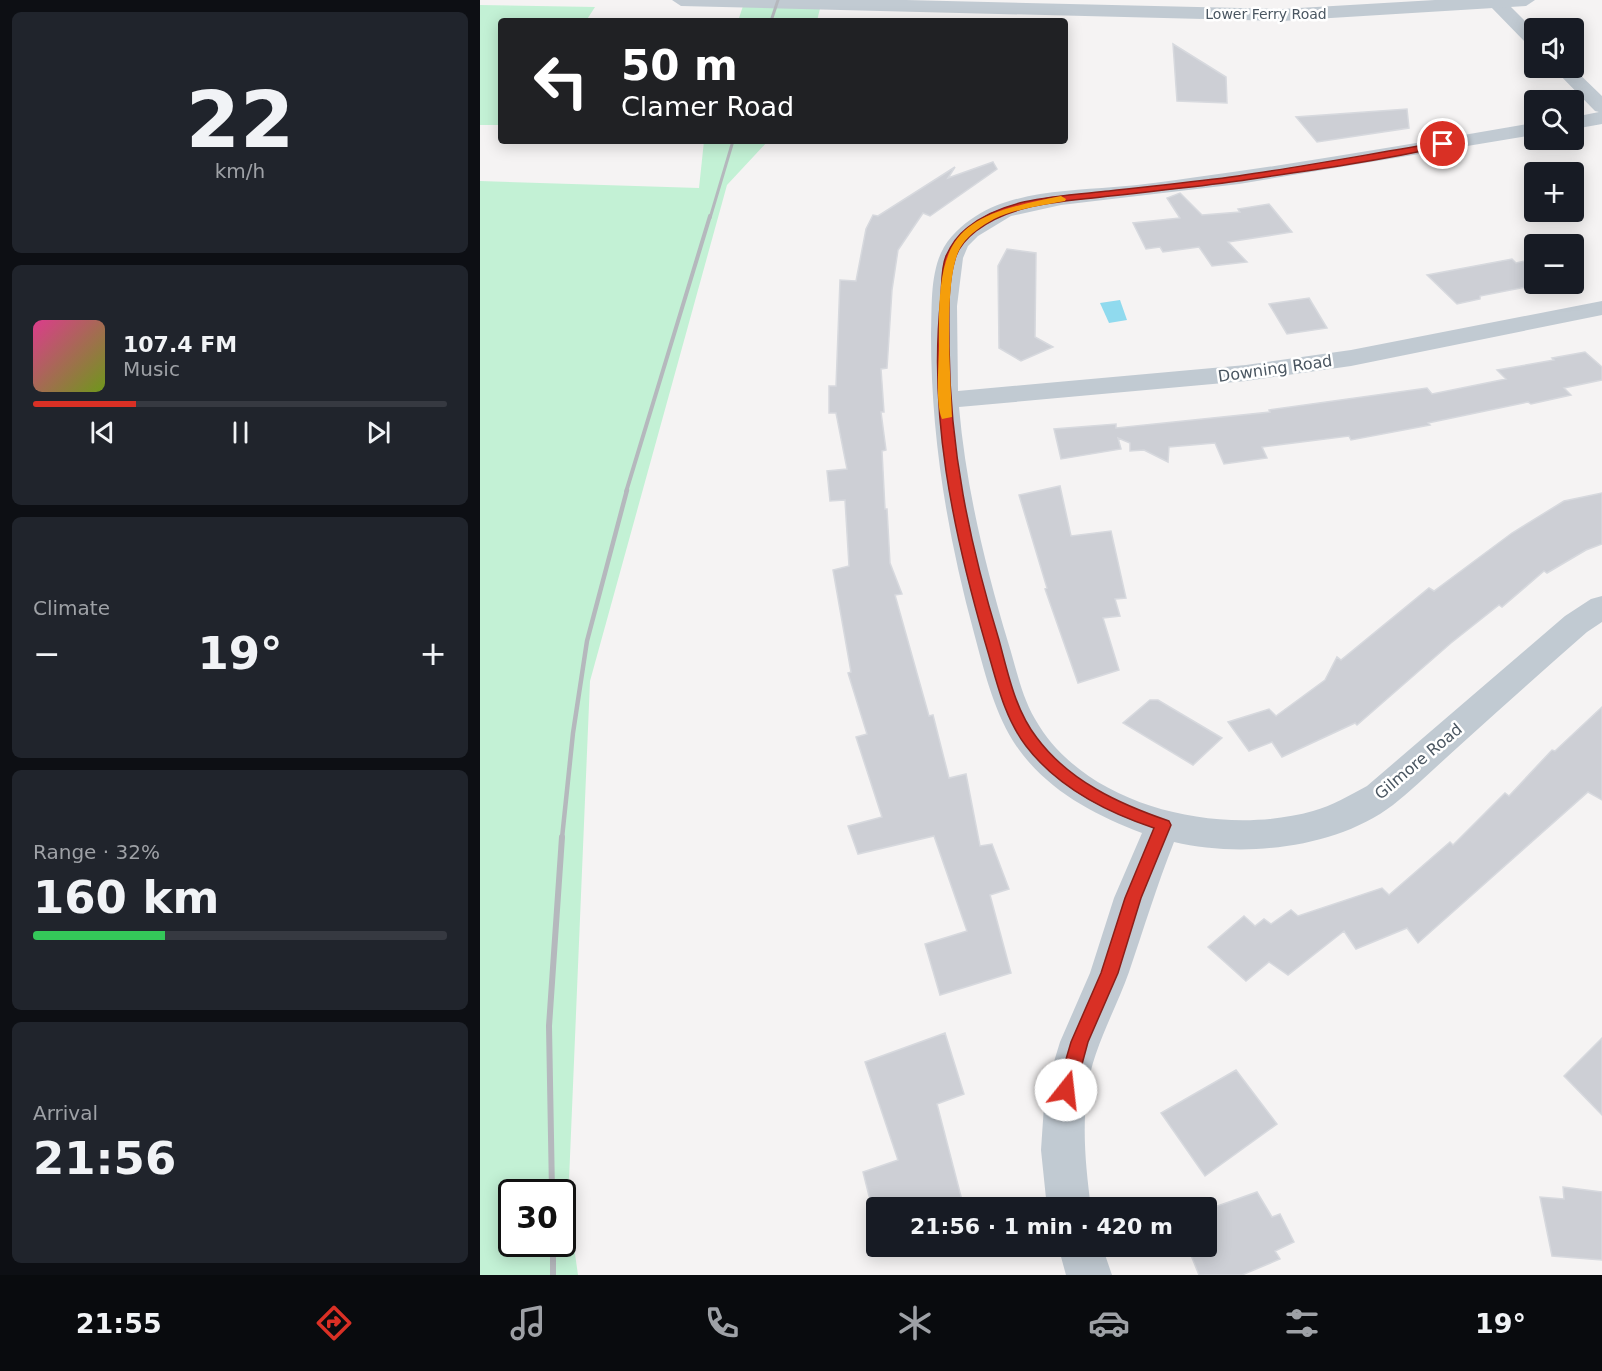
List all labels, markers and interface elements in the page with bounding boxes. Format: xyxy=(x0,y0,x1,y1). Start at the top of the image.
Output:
street label: Lower Ferry Road xyxy=(1205,6,1327,22)
map controls xyxy=(1524,18,1584,294)
button: sound xyxy=(1524,18,1584,78)
text: 50 m xyxy=(621,41,738,90)
icon: left xyxy=(522,42,600,120)
text: 22 xyxy=(186,75,294,165)
button: search xyxy=(1524,90,1584,150)
text: Clamer Road xyxy=(621,91,794,122)
pin xyxy=(1417,118,1468,169)
icon: arrive xyxy=(1426,127,1459,160)
text: km/h xyxy=(215,159,265,183)
button: + xyxy=(1524,162,1584,222)
button: − xyxy=(1524,234,1584,294)
text: 107.4 FM xyxy=(123,332,237,357)
street label: Downing Road xyxy=(1217,351,1333,386)
text: Music xyxy=(123,357,180,381)
icon: previous xyxy=(86,416,119,449)
icon: pause xyxy=(224,416,257,449)
icon: next xyxy=(362,416,395,449)
text: Climate xyxy=(33,596,110,620)
text: 19° xyxy=(197,627,283,680)
text: − xyxy=(33,634,61,673)
text: + xyxy=(419,634,447,673)
street label: Gilmore Road xyxy=(1371,719,1466,803)
text: Range · 32% xyxy=(33,840,160,864)
text: 160 km xyxy=(33,871,219,924)
position arrow xyxy=(1034,1058,1098,1122)
text: Arrival xyxy=(33,1101,98,1125)
text: 21:56 xyxy=(33,1132,176,1185)
speed limit sign: 30 xyxy=(498,1179,576,1257)
text: 21:56 · 1 min · 420 m xyxy=(910,1214,1173,1239)
icon: directions xyxy=(313,1302,355,1344)
icon: music xyxy=(507,1302,549,1344)
icon: phone xyxy=(701,1302,743,1344)
icon: climate xyxy=(894,1302,936,1344)
icon: car xyxy=(1088,1302,1130,1344)
icon: filters xyxy=(1281,1302,1323,1344)
text: 21:55 xyxy=(76,1308,162,1339)
text: 19° xyxy=(1475,1308,1526,1339)

